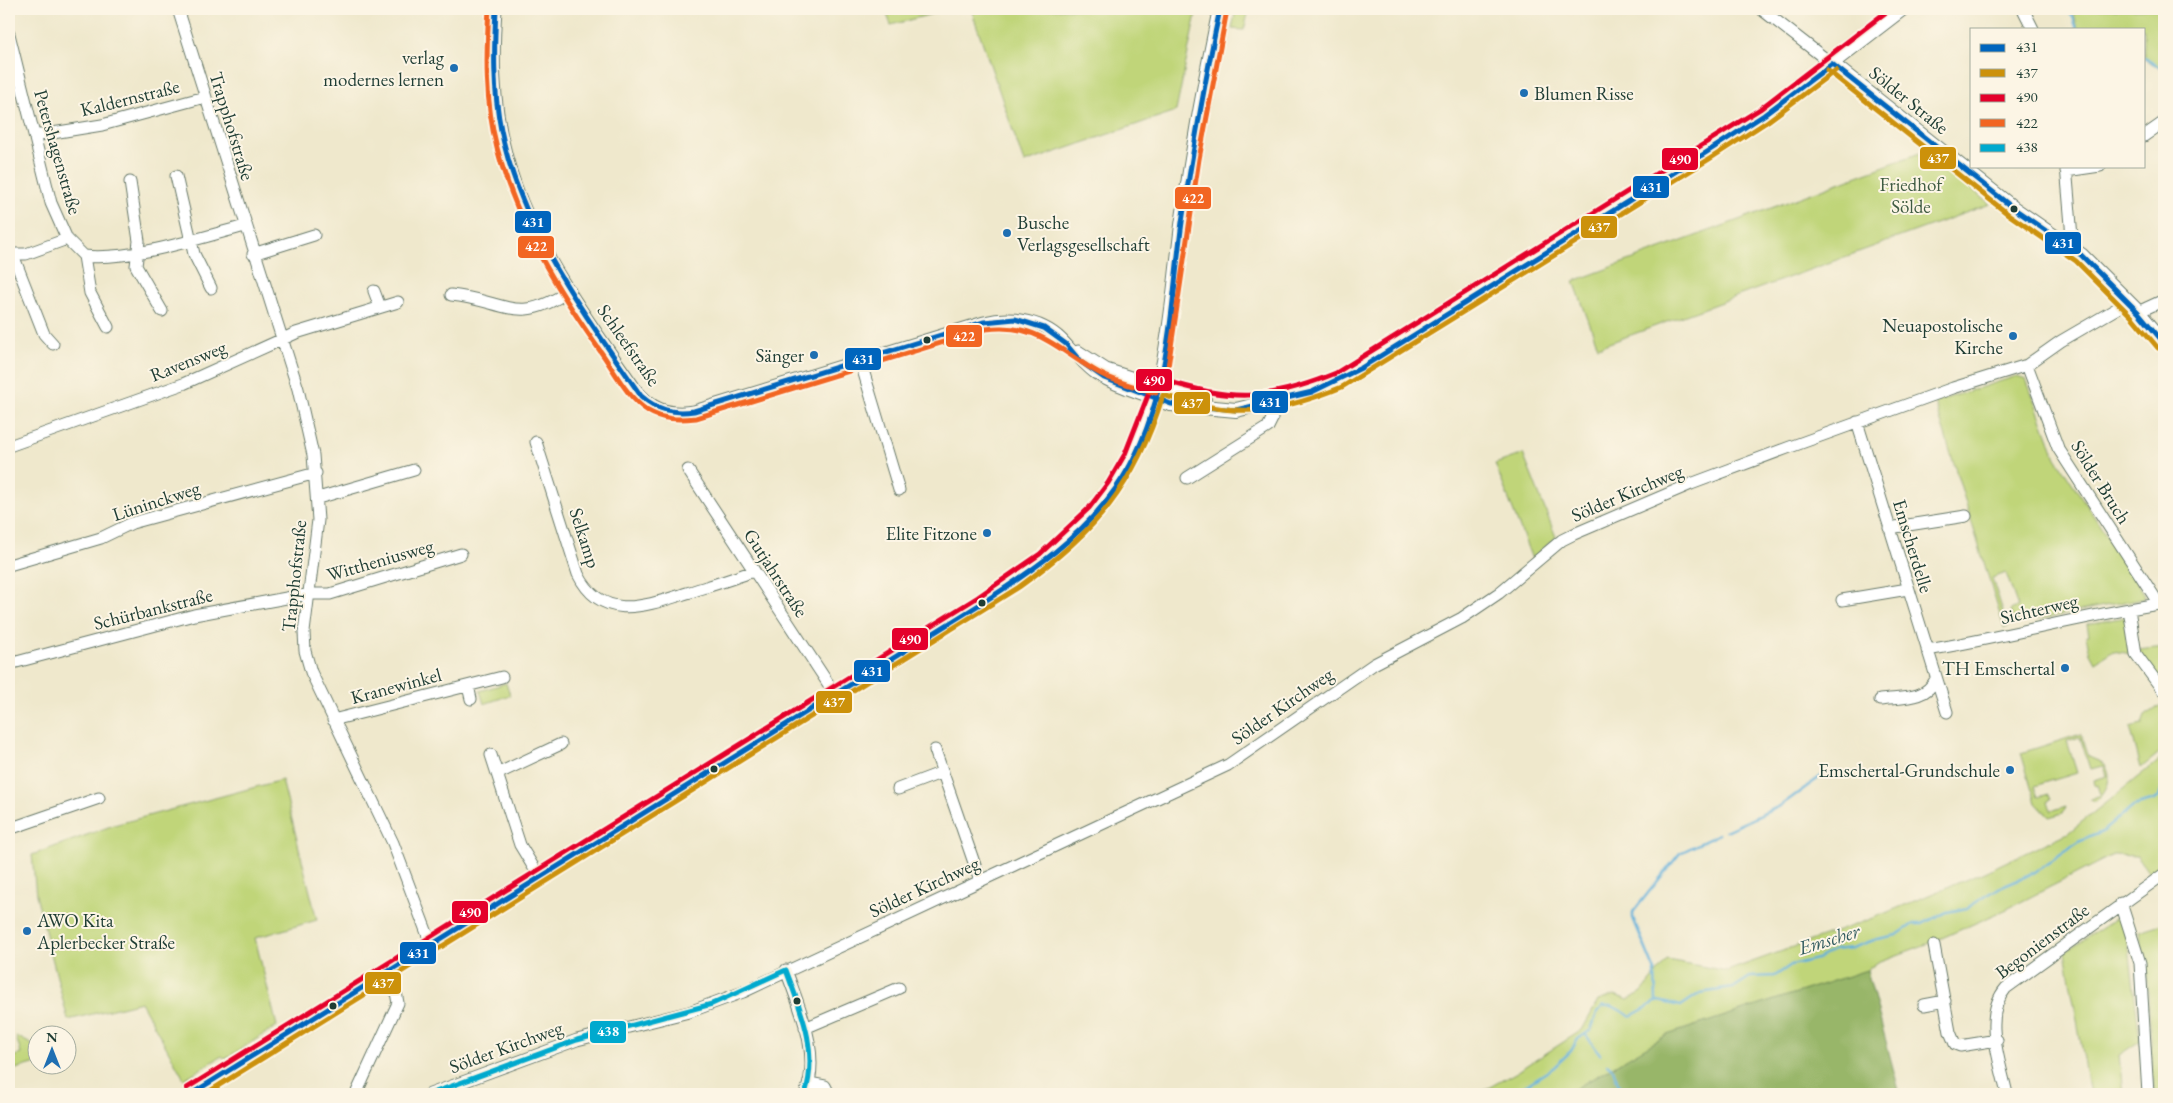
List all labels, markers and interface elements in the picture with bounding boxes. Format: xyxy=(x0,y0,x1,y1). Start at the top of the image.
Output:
legend xyxy=(1970,28,2146,168)
text: 431 xyxy=(2016,37,2038,56)
place label: verlag modernes lernen xyxy=(323,45,445,92)
street label: Sölder Straße xyxy=(1864,60,1954,140)
marker: verlag modernes lernen xyxy=(448,62,460,74)
text: 437 xyxy=(2016,63,2038,82)
street label: Trapphofstraße xyxy=(204,69,260,183)
street label: Kaldernstraße xyxy=(78,74,182,122)
place label: Blumen Risse xyxy=(1534,81,1634,106)
street label: Petershagenstraße xyxy=(28,87,88,217)
marker: Blumen Risse xyxy=(1518,87,1530,99)
text: 490 xyxy=(2016,87,2038,106)
text: 422 xyxy=(2016,113,2038,132)
text: 438 xyxy=(2016,137,2038,156)
line badge: 437 xyxy=(1919,146,1957,170)
line badge: 490 xyxy=(1661,147,1699,171)
text: 437 xyxy=(1927,149,1950,167)
text: 490 xyxy=(1669,150,1692,168)
park label: Friedhof Sölde xyxy=(1880,172,1944,219)
line badge: 431 xyxy=(1632,175,1670,199)
text: 431 xyxy=(1640,178,1662,196)
line badge: 422 xyxy=(1174,186,1212,210)
text: 422 xyxy=(1182,189,1205,207)
unlabelled marker xyxy=(2009,204,2019,214)
line badge: 431 xyxy=(514,210,552,234)
place label: Busche Verlagsgesellschaft xyxy=(1017,210,1150,257)
text: 431 xyxy=(522,213,544,231)
line badge: 437 xyxy=(1580,215,1618,239)
text: 437 xyxy=(1588,218,1611,236)
marker: Busche Verlagsgesellschaft xyxy=(1001,227,1013,239)
line badge: 431 xyxy=(2044,231,2082,255)
text: 431 xyxy=(2052,234,2074,252)
line badge: 422 xyxy=(517,235,555,259)
text: 422 xyxy=(525,237,548,255)
street label: Schleefstraße xyxy=(592,299,666,391)
place label: Neuapostolische Kirche xyxy=(1882,313,2003,360)
line badge: 422 xyxy=(945,324,983,348)
text: 422 xyxy=(953,327,976,345)
marker: Neuapostolische Kirche xyxy=(2007,330,2019,342)
street label: Ravensweg xyxy=(146,334,231,388)
unlabelled marker xyxy=(922,335,932,345)
place label: Sänger xyxy=(756,343,805,368)
line badge: 431 xyxy=(844,347,882,371)
marker: Sänger xyxy=(808,349,820,361)
text: 431 xyxy=(852,350,874,368)
line badge: 490 xyxy=(1135,368,1173,392)
text: 490 xyxy=(1143,371,1166,389)
line badge: 431 xyxy=(1251,390,1289,414)
line badge: 437 xyxy=(1173,391,1211,415)
text: 431 xyxy=(1259,393,1281,411)
text: 437 xyxy=(1181,394,1204,412)
street label: Sölder Bruch xyxy=(2065,435,2137,529)
street label: Sölder Kirchweg xyxy=(1567,458,1687,528)
street label: Lüninckweg xyxy=(109,475,204,527)
street label: Emscherdelle xyxy=(1887,496,1939,596)
street label: Selkamp xyxy=(564,505,606,571)
street label: Trapphofstraße xyxy=(276,519,312,633)
place label: Elite Fitzone xyxy=(886,521,977,546)
street label: Gutjahrstraße xyxy=(738,524,814,622)
marker: Elite Fitzone xyxy=(981,527,993,539)
street label: Wittheniusweg xyxy=(324,533,437,587)
street label: Schürbankstraße xyxy=(91,582,215,636)
street label: Sichterweg xyxy=(1998,588,2081,630)
unlabelled marker xyxy=(977,598,987,608)
line badge: 490 xyxy=(891,627,929,651)
text: 490 xyxy=(899,630,922,648)
place label: TH Emschertal xyxy=(1942,656,2055,681)
line badge: 431 xyxy=(853,659,891,683)
street label: Sölder Kirchweg xyxy=(1226,661,1338,750)
street label: Kranewinkel xyxy=(348,662,445,710)
text: 431 xyxy=(861,662,883,680)
marker: TH Emschertal xyxy=(2059,662,2071,674)
line badge: 437 xyxy=(815,690,853,714)
text: 437 xyxy=(823,693,846,711)
place label: Emschertal-Grundschule xyxy=(1818,758,2000,783)
unlabelled marker xyxy=(709,764,719,774)
marker: Emschertal-Grundschule xyxy=(2004,764,2016,776)
street label: Sölder Kirchweg xyxy=(865,850,984,923)
street label: Begonienstraße xyxy=(1990,897,2094,985)
line badge: 490 xyxy=(451,900,489,924)
text: 490 xyxy=(459,903,482,921)
place label: AWO Kita Aplerbecker Straße xyxy=(36,908,175,955)
water label: Emscher xyxy=(1794,917,1864,961)
marker: AWO Kita Aplerbecker Straße xyxy=(21,925,33,937)
line badge: 431 xyxy=(399,941,437,965)
text: 431 xyxy=(407,944,429,962)
line badge: 437 xyxy=(364,971,402,995)
text: 437 xyxy=(372,974,395,992)
unlabelled marker xyxy=(792,996,802,1006)
unlabelled marker xyxy=(328,1001,338,1011)
street label: Sölder Kirchweg xyxy=(446,1015,567,1079)
line badge: 438 xyxy=(589,1020,627,1044)
text: 438 xyxy=(597,1022,619,1040)
north arrow xyxy=(28,1026,78,1076)
text: N xyxy=(46,1028,58,1046)

